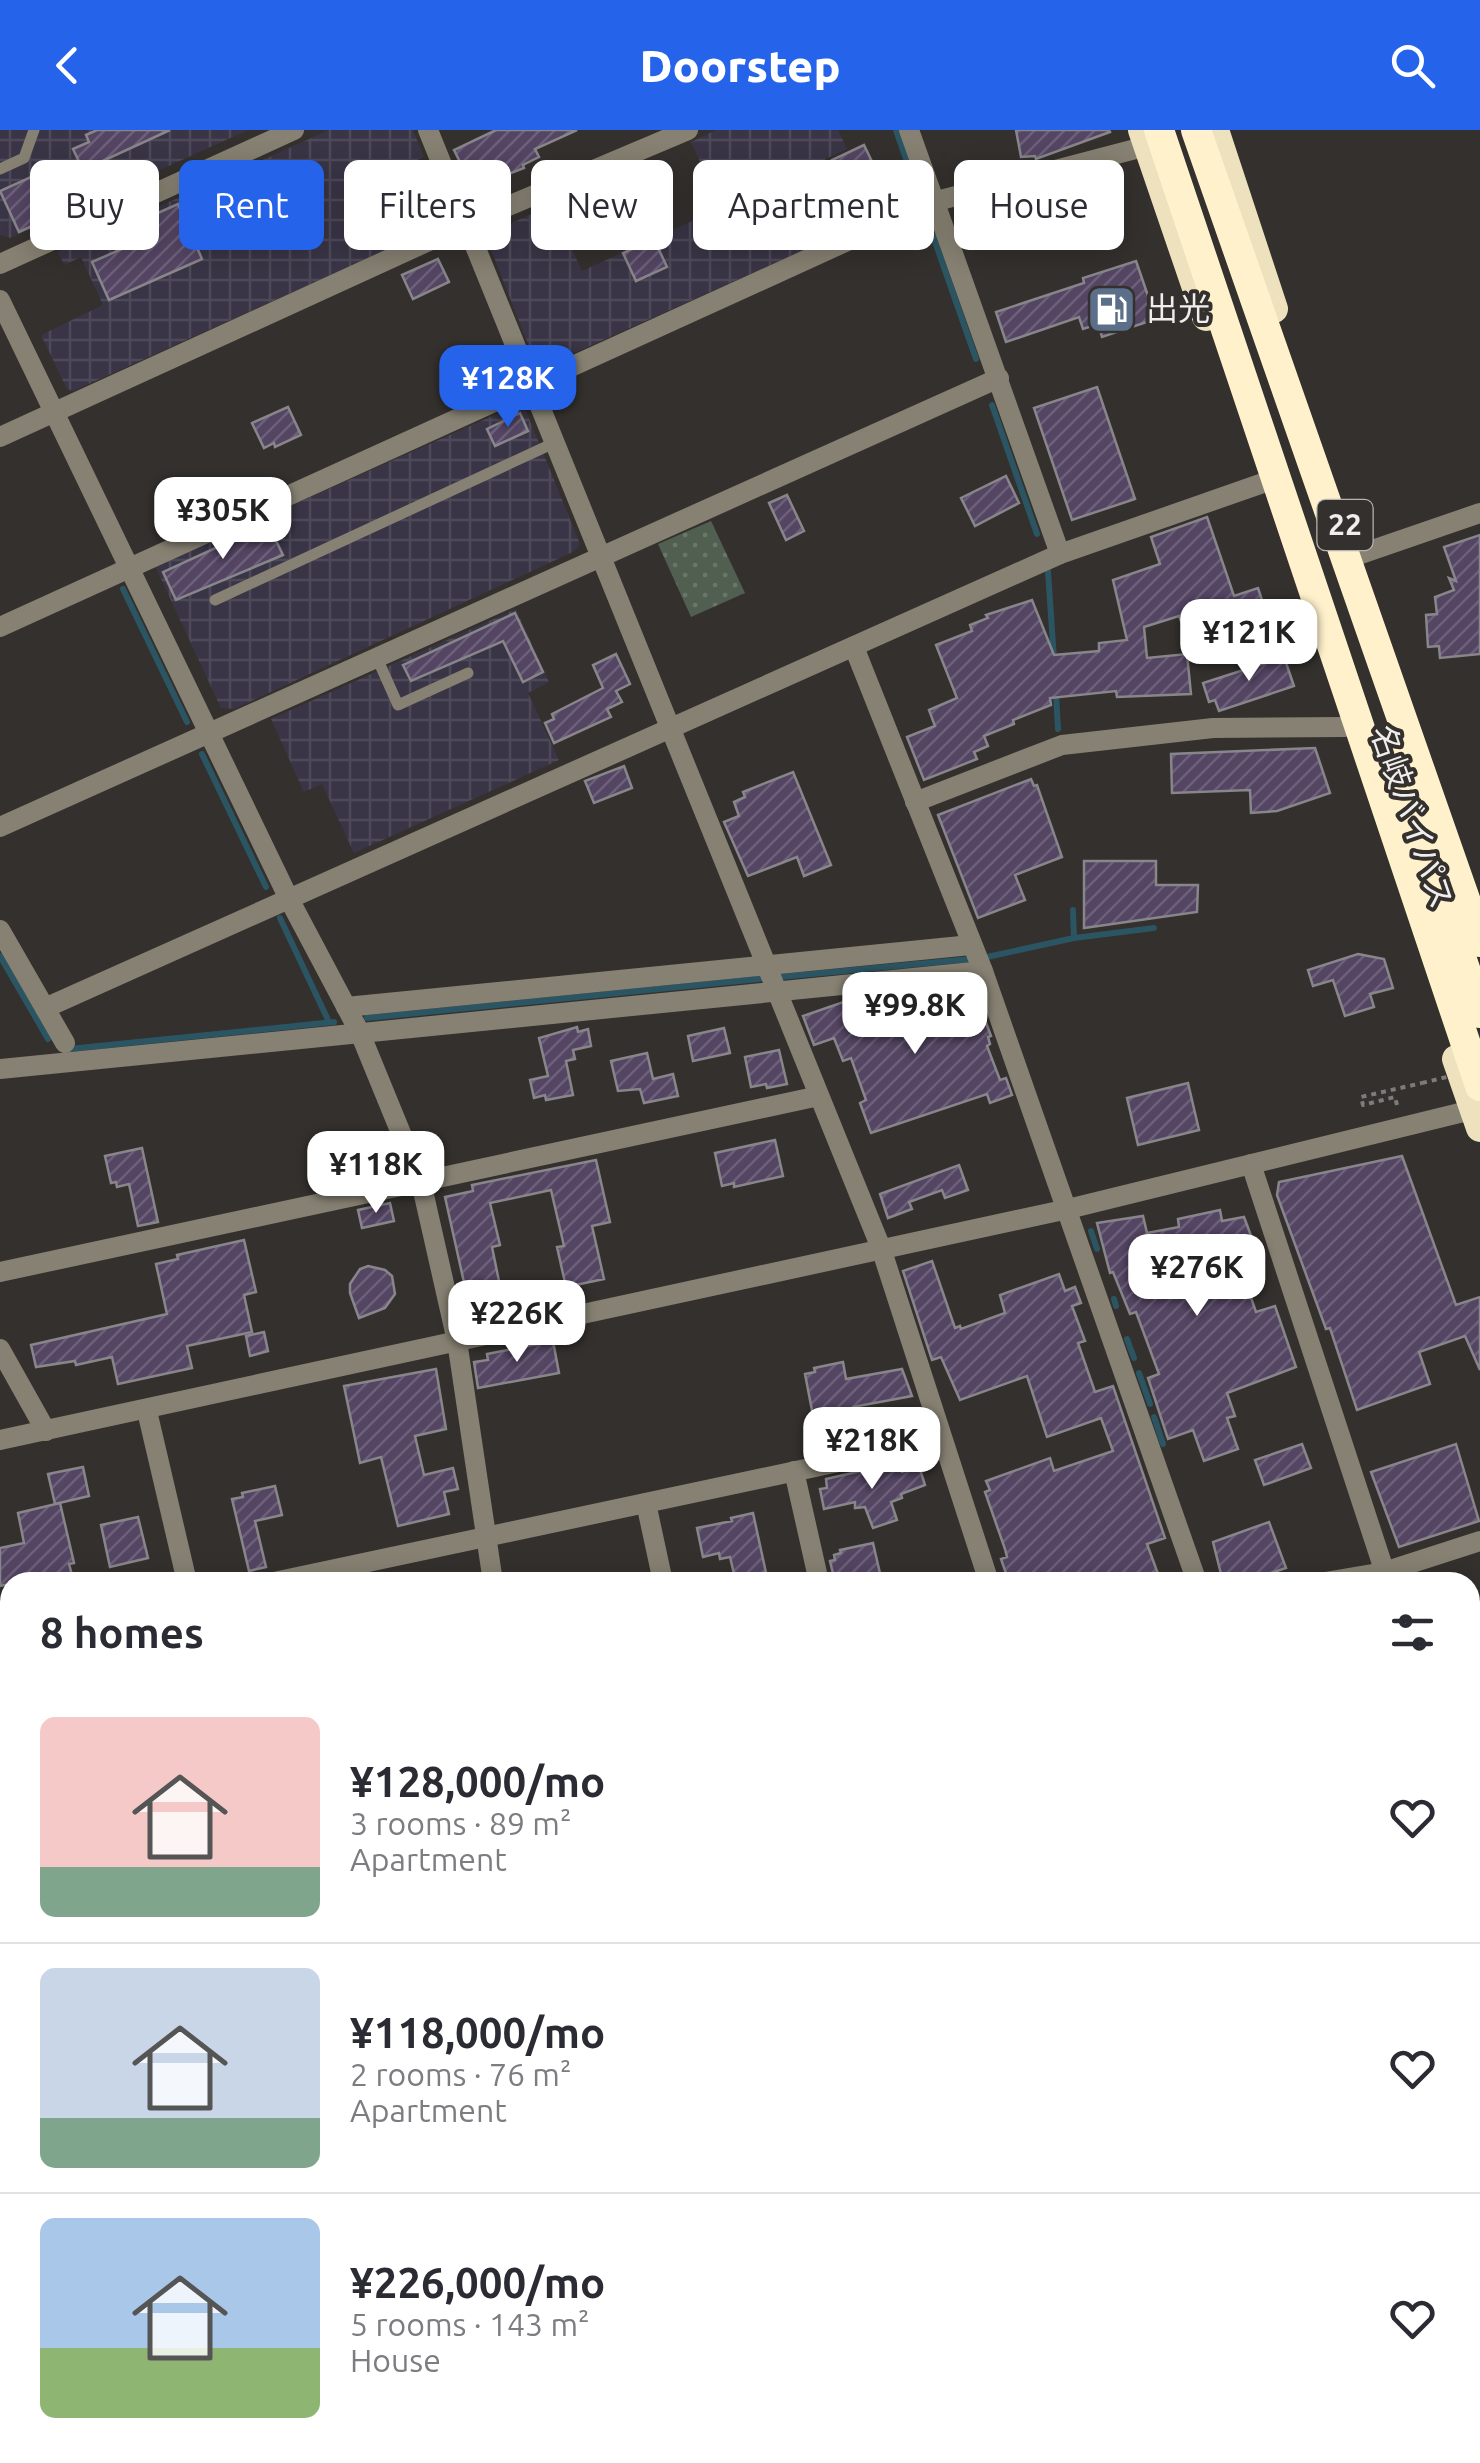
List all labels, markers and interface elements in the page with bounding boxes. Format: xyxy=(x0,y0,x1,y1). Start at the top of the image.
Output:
icon: back xyxy=(40,38,95,93)
icon: search xyxy=(1385,38,1440,93)
text: Doorstep xyxy=(639,40,841,91)
chip: Buy xyxy=(30,160,159,250)
chip: Rent xyxy=(179,160,324,250)
chip: Filters xyxy=(344,160,511,250)
chip: New xyxy=(531,160,673,250)
chip: Apartment xyxy=(693,160,934,250)
chip: House xyxy=(954,160,1124,250)
fuel station icon: 出光 xyxy=(1085,283,1137,335)
place label: 出光 xyxy=(1146,290,1210,326)
pin: ¥128K xyxy=(438,345,578,430)
text: ¥128K xyxy=(461,359,555,395)
pin: ¥305K xyxy=(153,477,293,562)
text: ¥305K xyxy=(176,491,270,527)
road number: 22 xyxy=(1318,500,1372,550)
pin: ¥121K xyxy=(1179,599,1319,684)
text: ¥121K xyxy=(1202,613,1296,649)
street label: 名岐バイパス xyxy=(1365,720,1461,913)
pin: ¥99.8K xyxy=(834,972,996,1057)
text: ¥99.8K xyxy=(864,986,966,1022)
pin: ¥118K xyxy=(306,1131,446,1216)
text: ¥118K xyxy=(329,1145,423,1181)
pin: ¥276K xyxy=(1127,1234,1267,1319)
text: ¥276K xyxy=(1150,1248,1244,1284)
pin: ¥226K xyxy=(447,1280,587,1365)
text: ¥226K xyxy=(470,1294,564,1330)
pin: ¥218K xyxy=(802,1407,942,1492)
text: ¥218K xyxy=(825,1421,919,1457)
icon: filters xyxy=(1385,1605,1440,1660)
text: 8 homes xyxy=(40,1609,204,1656)
icon: home xyxy=(120,1757,240,1877)
text: ¥128,000/mo xyxy=(350,1758,605,1805)
icon: heart xyxy=(1385,1790,1440,1845)
text: 3 rooms · 89 m² xyxy=(350,1805,571,1841)
text: Apartment xyxy=(350,1841,507,1877)
icon: home xyxy=(120,2008,240,2128)
text: ¥118,000/mo xyxy=(350,2009,605,2056)
icon: heart xyxy=(1385,2041,1440,2096)
text: 2 rooms · 76 m² xyxy=(350,2056,571,2092)
text: Apartment xyxy=(350,2092,507,2128)
icon: home xyxy=(120,2258,240,2378)
text: ¥226,000/mo xyxy=(350,2259,605,2306)
icon: heart xyxy=(1385,2291,1440,2346)
text: 5 rooms · 143 m² xyxy=(350,2306,590,2342)
text: House xyxy=(350,2342,441,2378)

